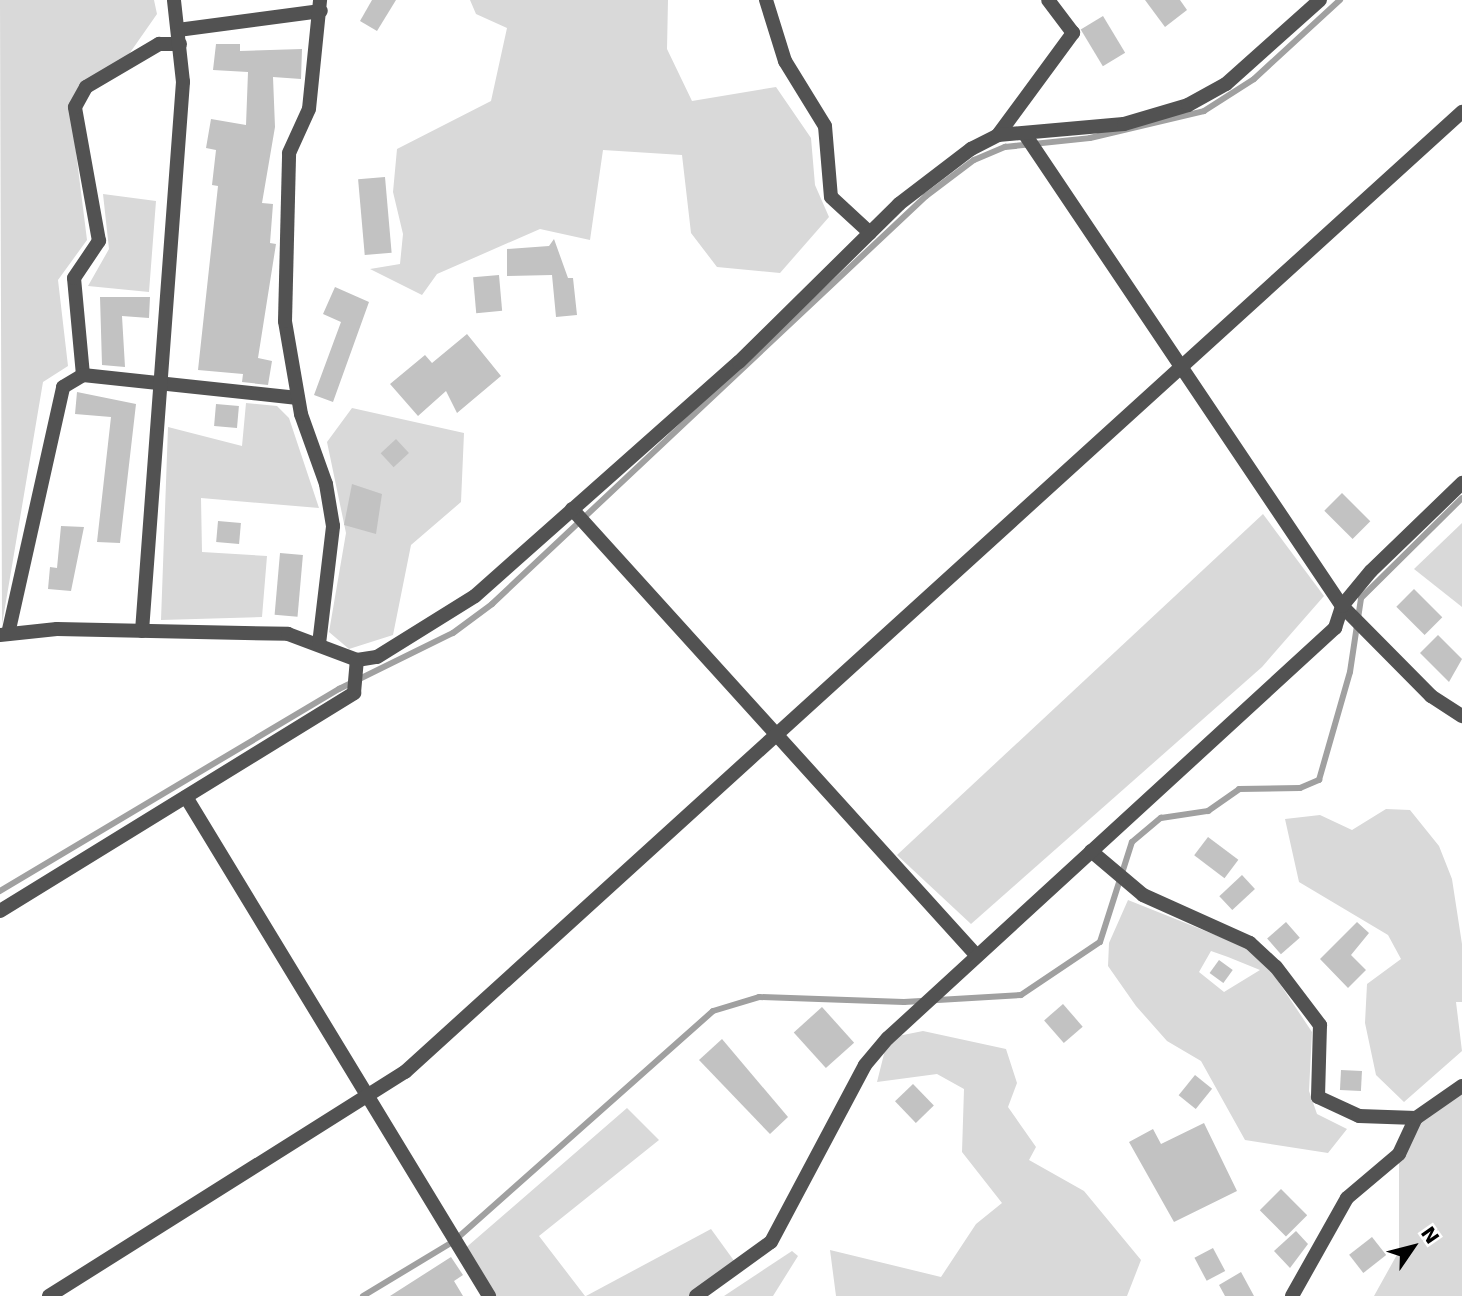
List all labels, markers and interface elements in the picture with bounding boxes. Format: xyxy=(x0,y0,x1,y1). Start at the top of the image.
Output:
north arrow xyxy=(1378,1212,1448,1282)
text: N xyxy=(1417,1222,1444,1248)

